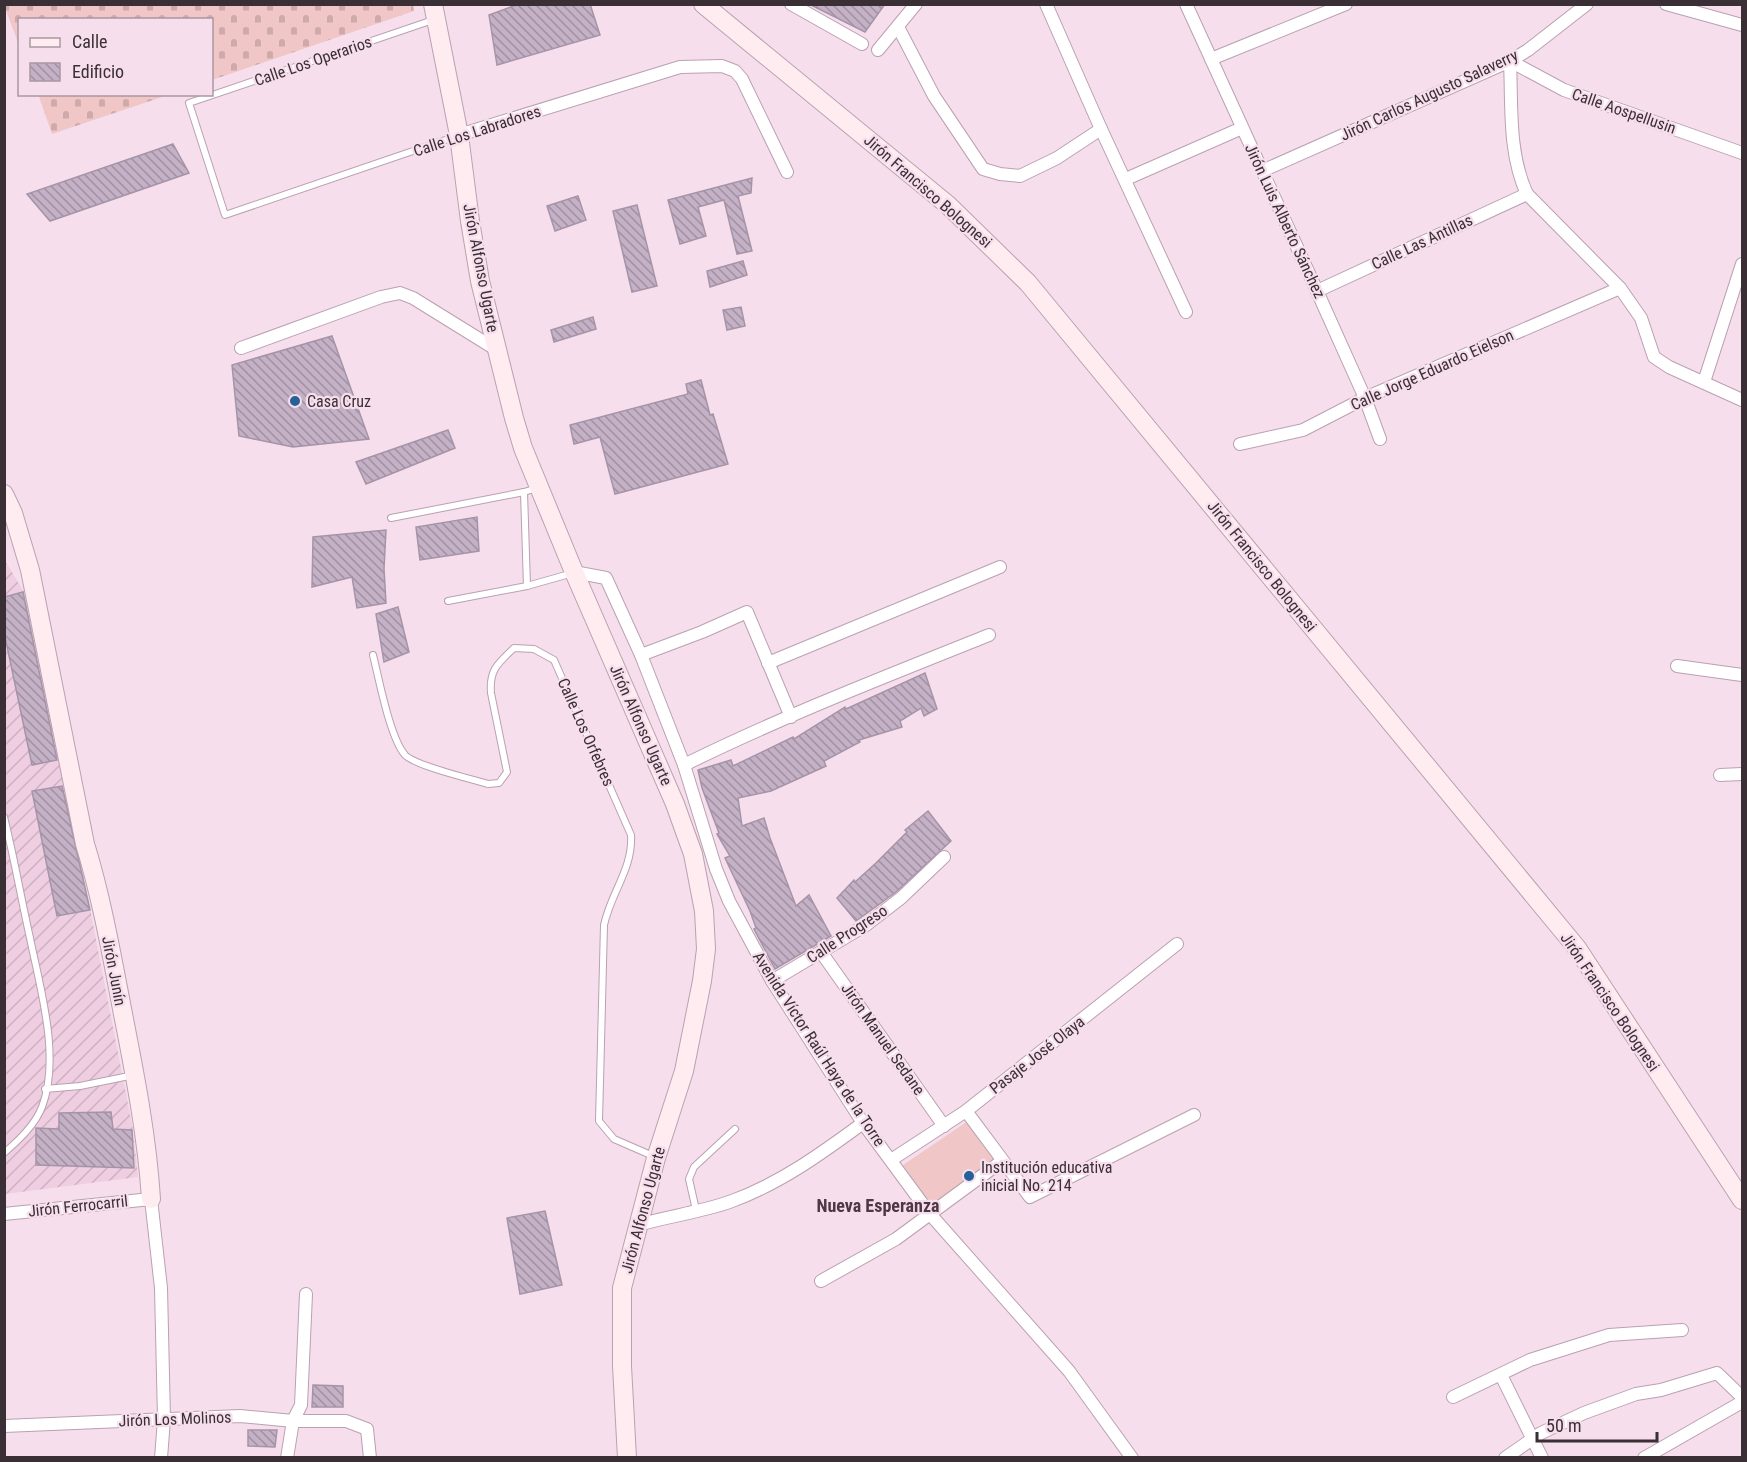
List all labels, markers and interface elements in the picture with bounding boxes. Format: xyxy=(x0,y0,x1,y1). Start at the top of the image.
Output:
legend xyxy=(18,18,213,96)
text: Calle xyxy=(72,31,108,52)
street label: Calle Los Operarios xyxy=(252,32,374,90)
street label: Jirón Carlos Augusto Salaverry xyxy=(1337,45,1521,145)
text: Edificio xyxy=(72,61,124,82)
street label: Calle Aospellusin xyxy=(1569,84,1679,138)
street label: Calle Los Labradores xyxy=(411,101,543,161)
street label: Jirón Francisco Bolognesi xyxy=(860,130,996,252)
street label: Jirón Luis Alberto Sánchez xyxy=(1241,141,1329,301)
street label: Jirón Alfonso Ugarte xyxy=(459,202,503,334)
street label: Calle Las Antillas xyxy=(1369,210,1475,274)
street label: Calle Jorge Eduardo Eielson xyxy=(1348,325,1516,415)
place label: Casa Cruz xyxy=(307,392,371,411)
marker: Casa Cruz xyxy=(288,394,302,408)
street label: Jirón Francisco Bolognesi xyxy=(1203,497,1321,635)
street label: Jirón Alfonso Ugarte xyxy=(606,662,676,788)
street label: Calle Los Orfebres xyxy=(554,675,618,789)
street label: Calle Progreso xyxy=(803,901,891,967)
street label: Jirón Francisco Bolognesi xyxy=(1557,929,1663,1075)
street label: Jirón Junín xyxy=(98,935,130,1007)
street label: Avenida Víctor Raúl Haya de la Torre xyxy=(749,948,889,1150)
street label: Jirón Manuel Sedane xyxy=(837,979,929,1099)
street label: Pasaje José Olaya xyxy=(986,1012,1088,1098)
street label: Jirón Alfonso Ugarte xyxy=(617,1145,669,1275)
place label: Institución educativa inicial No. 214 xyxy=(981,1158,1112,1195)
marker: Institución educativa inicial No. 214 xyxy=(962,1169,976,1183)
street label: Jirón Ferrocarril xyxy=(27,1191,129,1221)
district label: Nueva Esperanza xyxy=(816,1195,940,1216)
scale bar xyxy=(1537,1405,1657,1443)
street label: Jirón Los Molinos xyxy=(118,1408,232,1430)
text: 50 m xyxy=(1546,1415,1581,1436)

